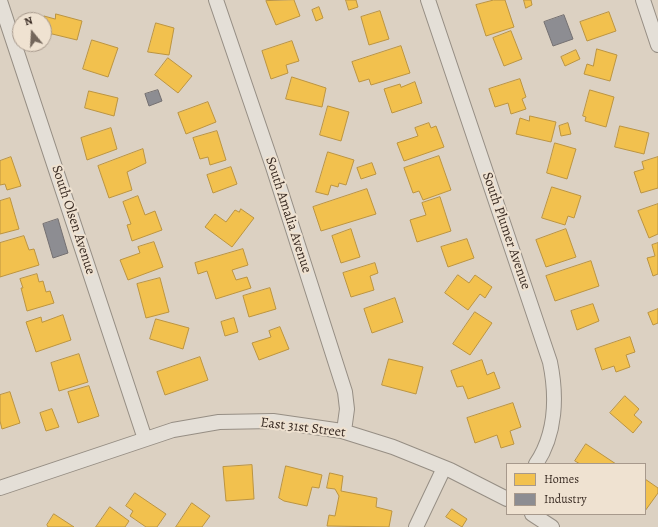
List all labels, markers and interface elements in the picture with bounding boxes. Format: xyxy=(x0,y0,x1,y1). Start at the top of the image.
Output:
north arrow xyxy=(12,12,52,52)
text: N xyxy=(22,13,35,29)
street label: South Amalia Avenue xyxy=(261,155,315,275)
street label: South Olsen Avenue xyxy=(47,163,99,277)
street label: South Plumer Avenue xyxy=(478,170,534,292)
street label: East 31st Street xyxy=(259,414,347,442)
legend xyxy=(506,463,646,515)
text: Homes xyxy=(544,471,579,487)
text: Industry xyxy=(544,491,587,507)

